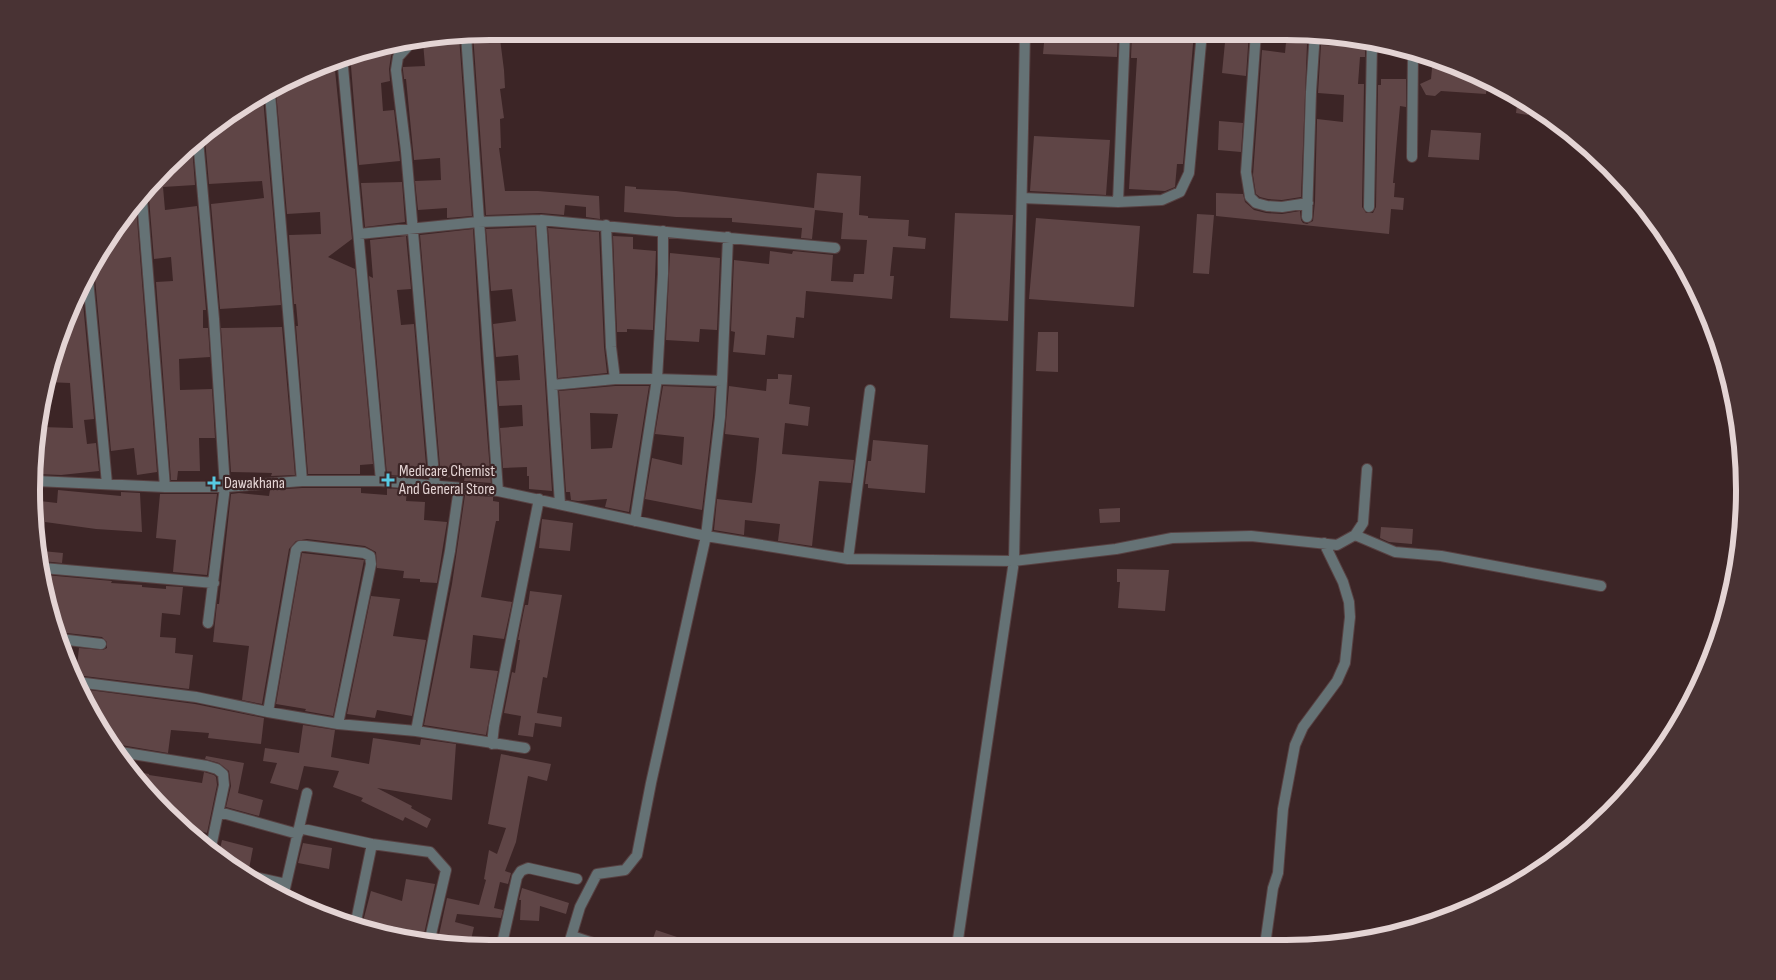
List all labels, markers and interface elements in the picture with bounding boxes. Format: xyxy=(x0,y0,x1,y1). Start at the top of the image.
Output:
place label: Medicare Chemist And General Store xyxy=(398,462,495,499)
marker: Medicare Chemist And General Store xyxy=(381,473,395,487)
place label: Dawakhana xyxy=(224,474,285,493)
marker: Dawakhana xyxy=(208,477,220,489)

